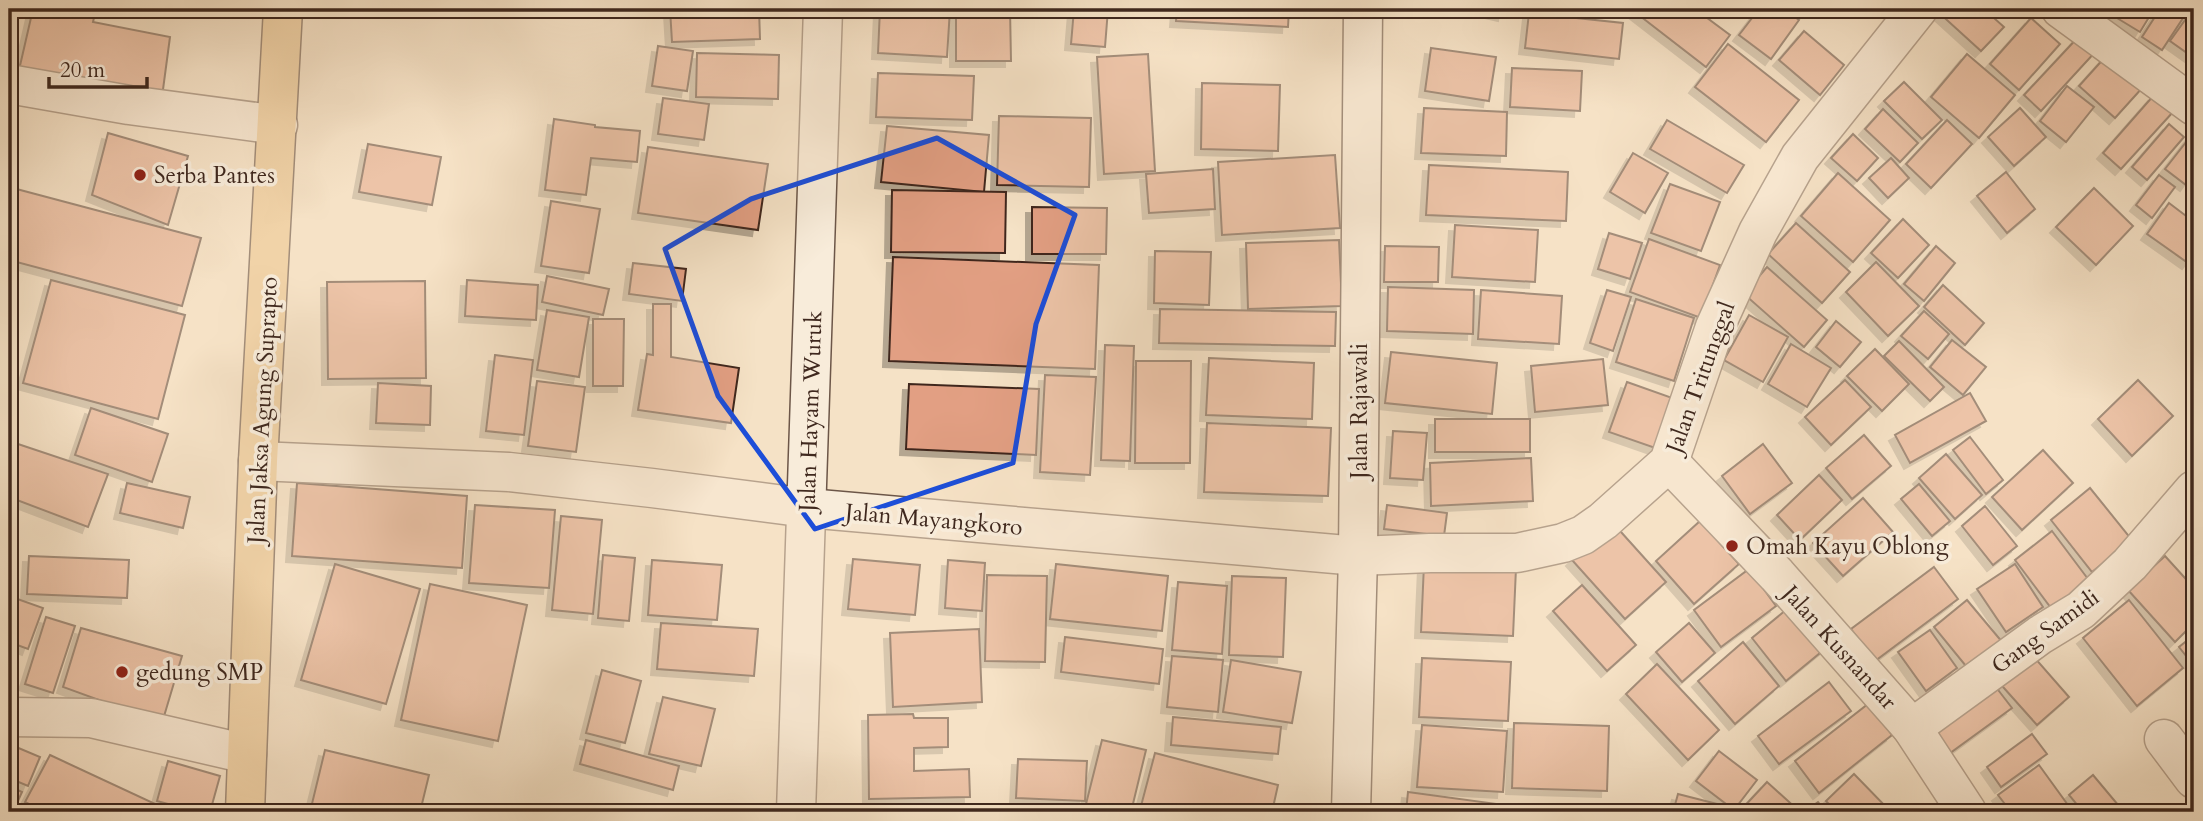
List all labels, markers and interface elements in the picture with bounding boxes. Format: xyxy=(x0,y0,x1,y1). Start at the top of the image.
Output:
scale bar xyxy=(49,46,147,90)
text: 20 m xyxy=(60,56,105,85)
place label: Serba Pantes xyxy=(154,160,275,191)
marker: Serba Pantes xyxy=(132,167,148,183)
street label: Jalan Jaksa Agung Suprapto xyxy=(240,276,285,547)
street label: Jalan Tritunggal xyxy=(1658,297,1742,460)
street label: Jalan Hayam Wuruk xyxy=(791,309,830,515)
street label: Jalan Rajawali xyxy=(1344,343,1375,482)
street label: Jalan Mayangkoro xyxy=(841,496,1024,543)
place label: Omah Kayu Oblong xyxy=(1746,531,1949,562)
marker: Omah Kayu Oblong xyxy=(1724,538,1740,554)
street label: Jalan Kusnandar xyxy=(1774,576,1904,716)
street label: Gang Samidi xyxy=(1985,582,2106,681)
place label: gedung SMP xyxy=(136,657,263,688)
marker: gedung SMP xyxy=(114,664,130,680)

